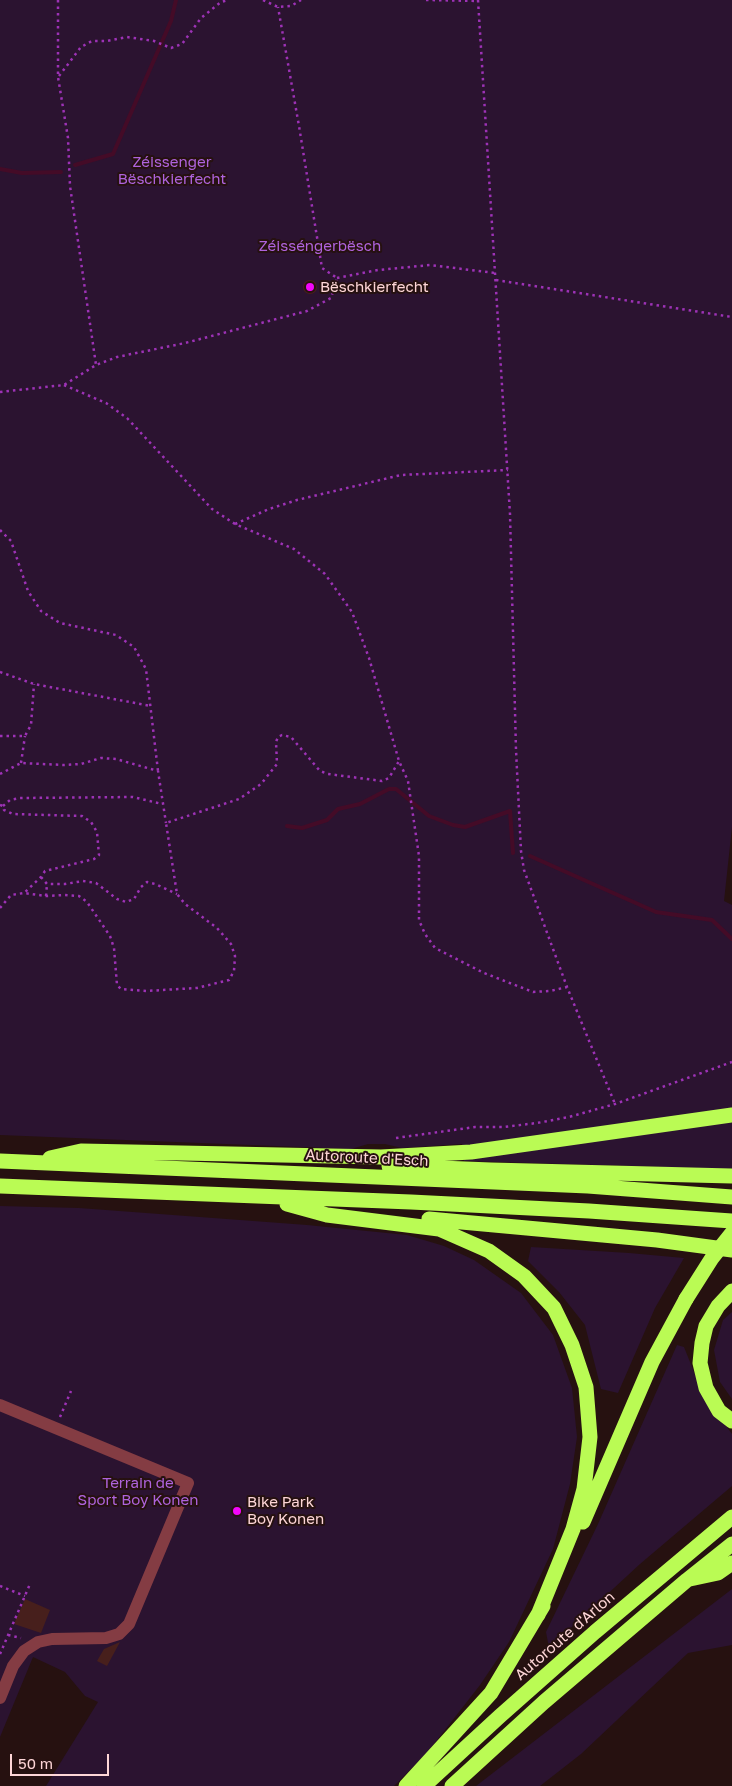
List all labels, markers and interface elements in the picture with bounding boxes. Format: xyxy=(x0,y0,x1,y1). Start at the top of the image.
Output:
park label: Zéissenger Bëschkierfecht xyxy=(118,153,226,188)
park label: Zéisséngerbësch xyxy=(259,237,381,255)
place label: Bëschkierfecht xyxy=(320,278,429,296)
marker: Bëschkierfecht xyxy=(304,281,316,293)
street label: Autoroute d'Esch xyxy=(305,1146,429,1170)
park label: Terrain de Sport Boy Konen xyxy=(78,1474,198,1509)
place label: Bike Park Boy Konen xyxy=(247,1493,324,1528)
marker: Bike Park Boy Konen xyxy=(231,1505,243,1517)
street label: Autoroute d'Arlon xyxy=(511,1588,619,1684)
scale bar xyxy=(12,1744,111,1776)
text: 50 m xyxy=(18,1754,53,1772)

